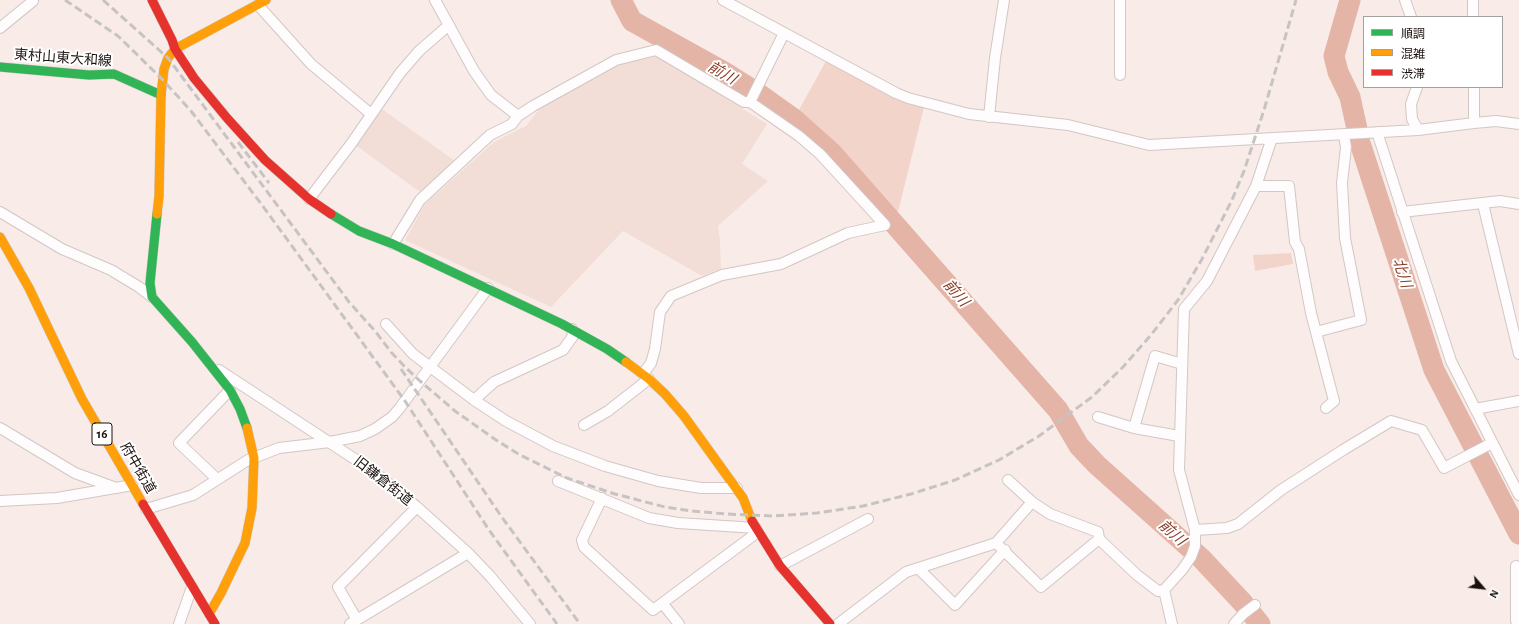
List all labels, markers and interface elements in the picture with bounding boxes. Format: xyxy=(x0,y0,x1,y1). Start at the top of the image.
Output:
legend xyxy=(1363,16,1503,88)
text: 順調 xyxy=(1401,28,1425,40)
street label: 東村山東大和線 xyxy=(14,46,112,70)
text: 混雑 xyxy=(1401,48,1425,60)
water label: 前川 xyxy=(705,58,739,88)
text: 渋滞 xyxy=(1401,68,1425,80)
water label: 北川 xyxy=(1389,256,1415,290)
water label: 前川 xyxy=(939,276,973,310)
road number: 16 xyxy=(92,423,112,445)
street label: 府中街道 xyxy=(117,440,159,496)
street label: 旧鎌倉街道 xyxy=(350,453,416,509)
water label: 前川 xyxy=(1155,516,1189,550)
north arrow xyxy=(1463,568,1503,608)
text: N xyxy=(1487,588,1501,600)

